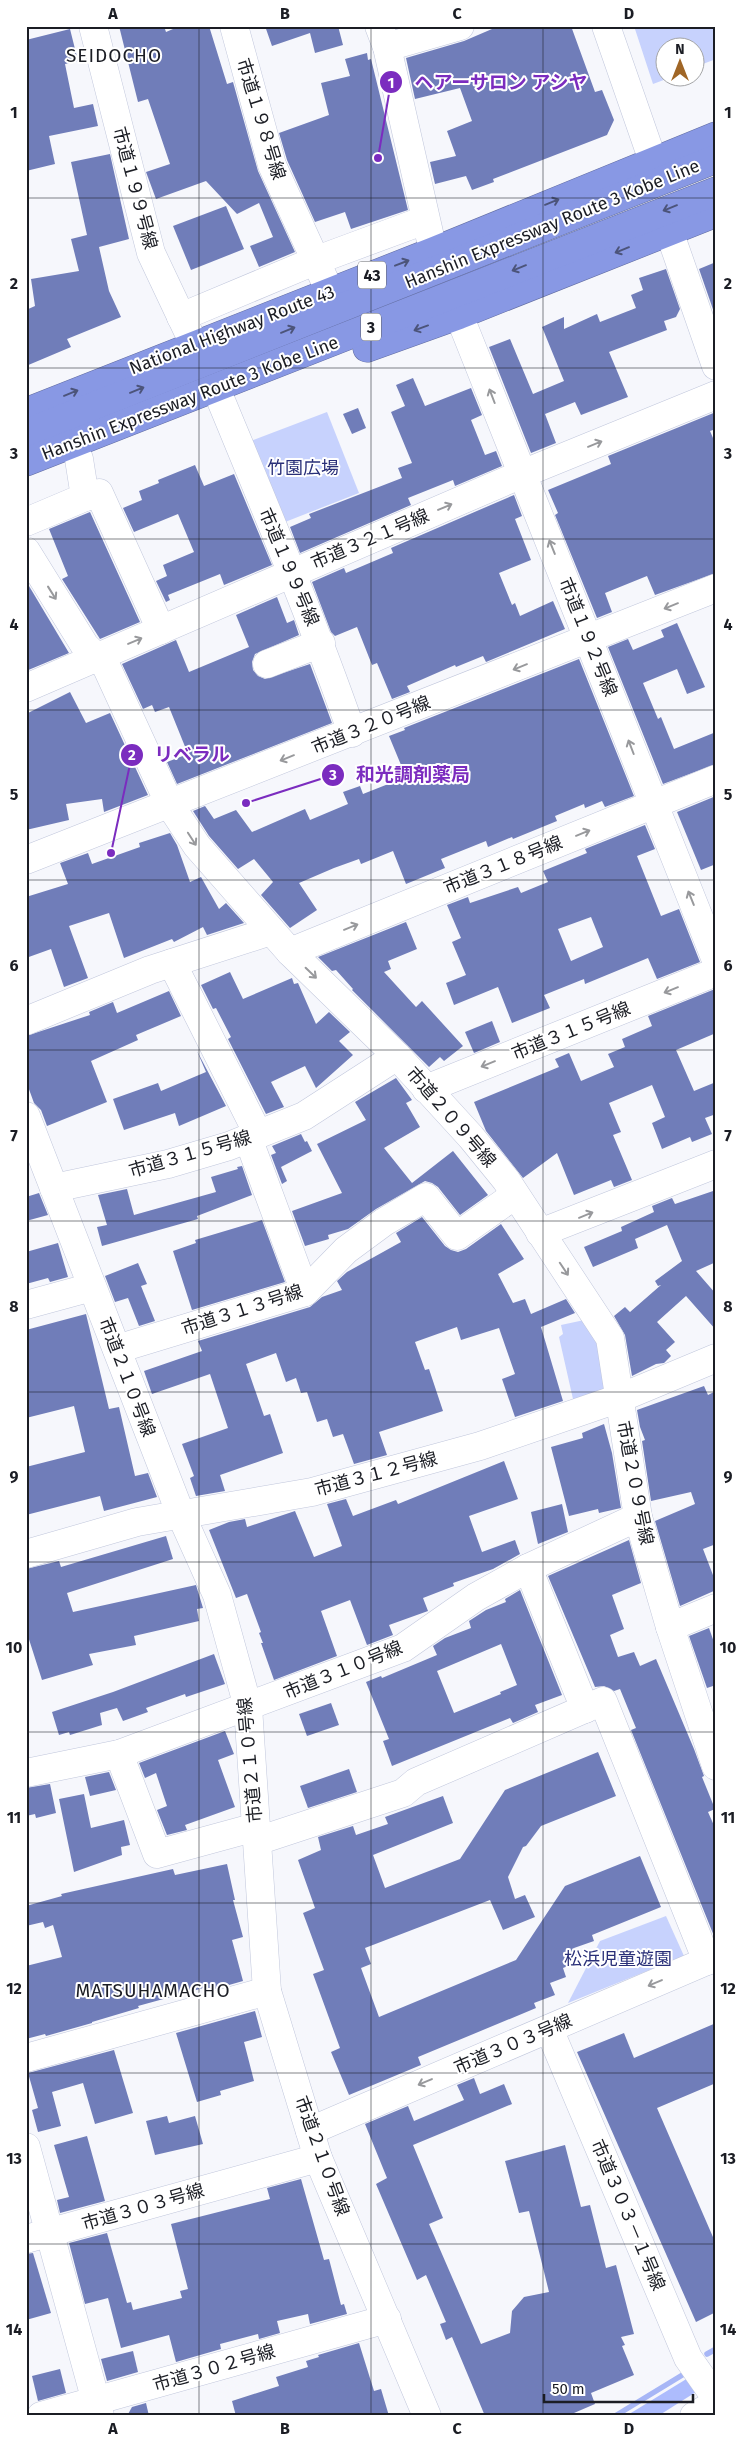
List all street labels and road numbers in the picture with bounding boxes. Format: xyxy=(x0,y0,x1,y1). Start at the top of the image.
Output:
street label: 市道１９８号線 xyxy=(232,56,290,182)
street label: 市道１９９号線 xyxy=(108,124,162,252)
street label: Hanshin Expressway Route 3 Kobe Line xyxy=(401,155,703,293)
road number: 43 xyxy=(358,262,386,288)
street label: National Highway Route 43 xyxy=(126,281,338,379)
road number: 3 xyxy=(361,314,381,341)
street label: Hanshin Expressway Route 3 Kobe Line xyxy=(38,331,342,465)
street label: 市道３２１号線 xyxy=(308,504,432,574)
street label: 市道１９９号線 xyxy=(254,505,324,629)
street label: 市道１９２号線 xyxy=(554,574,622,700)
street label: 市道３２０号線 xyxy=(308,691,434,759)
street label: 市道３１８号線 xyxy=(440,831,566,899)
street label: 市道３１５号線 xyxy=(508,997,634,1065)
street label: 市道２０９号線 xyxy=(401,1062,501,1172)
street label: 市道３１５号線 xyxy=(126,1126,254,1182)
street label: 市道３１３号線 xyxy=(179,1280,305,1340)
street label: 市道２１０号線 xyxy=(94,1314,160,1440)
street label: 市道２０９号線 xyxy=(612,1419,658,1547)
street label: 市道３１２号線 xyxy=(312,1447,440,1501)
street label: 市道３１０号線 xyxy=(280,1636,406,1704)
street label: 市道２１０号線 xyxy=(234,1696,266,1824)
street label: 市道３０３号線 xyxy=(451,2009,575,2079)
street label: 市道２１０号線 xyxy=(290,2093,354,2219)
street label: 市道３０３－１号線 xyxy=(586,2136,670,2294)
street label: 市道３０３号線 xyxy=(79,2179,207,2235)
street label: 市道３０２号線 xyxy=(150,2340,278,2396)

